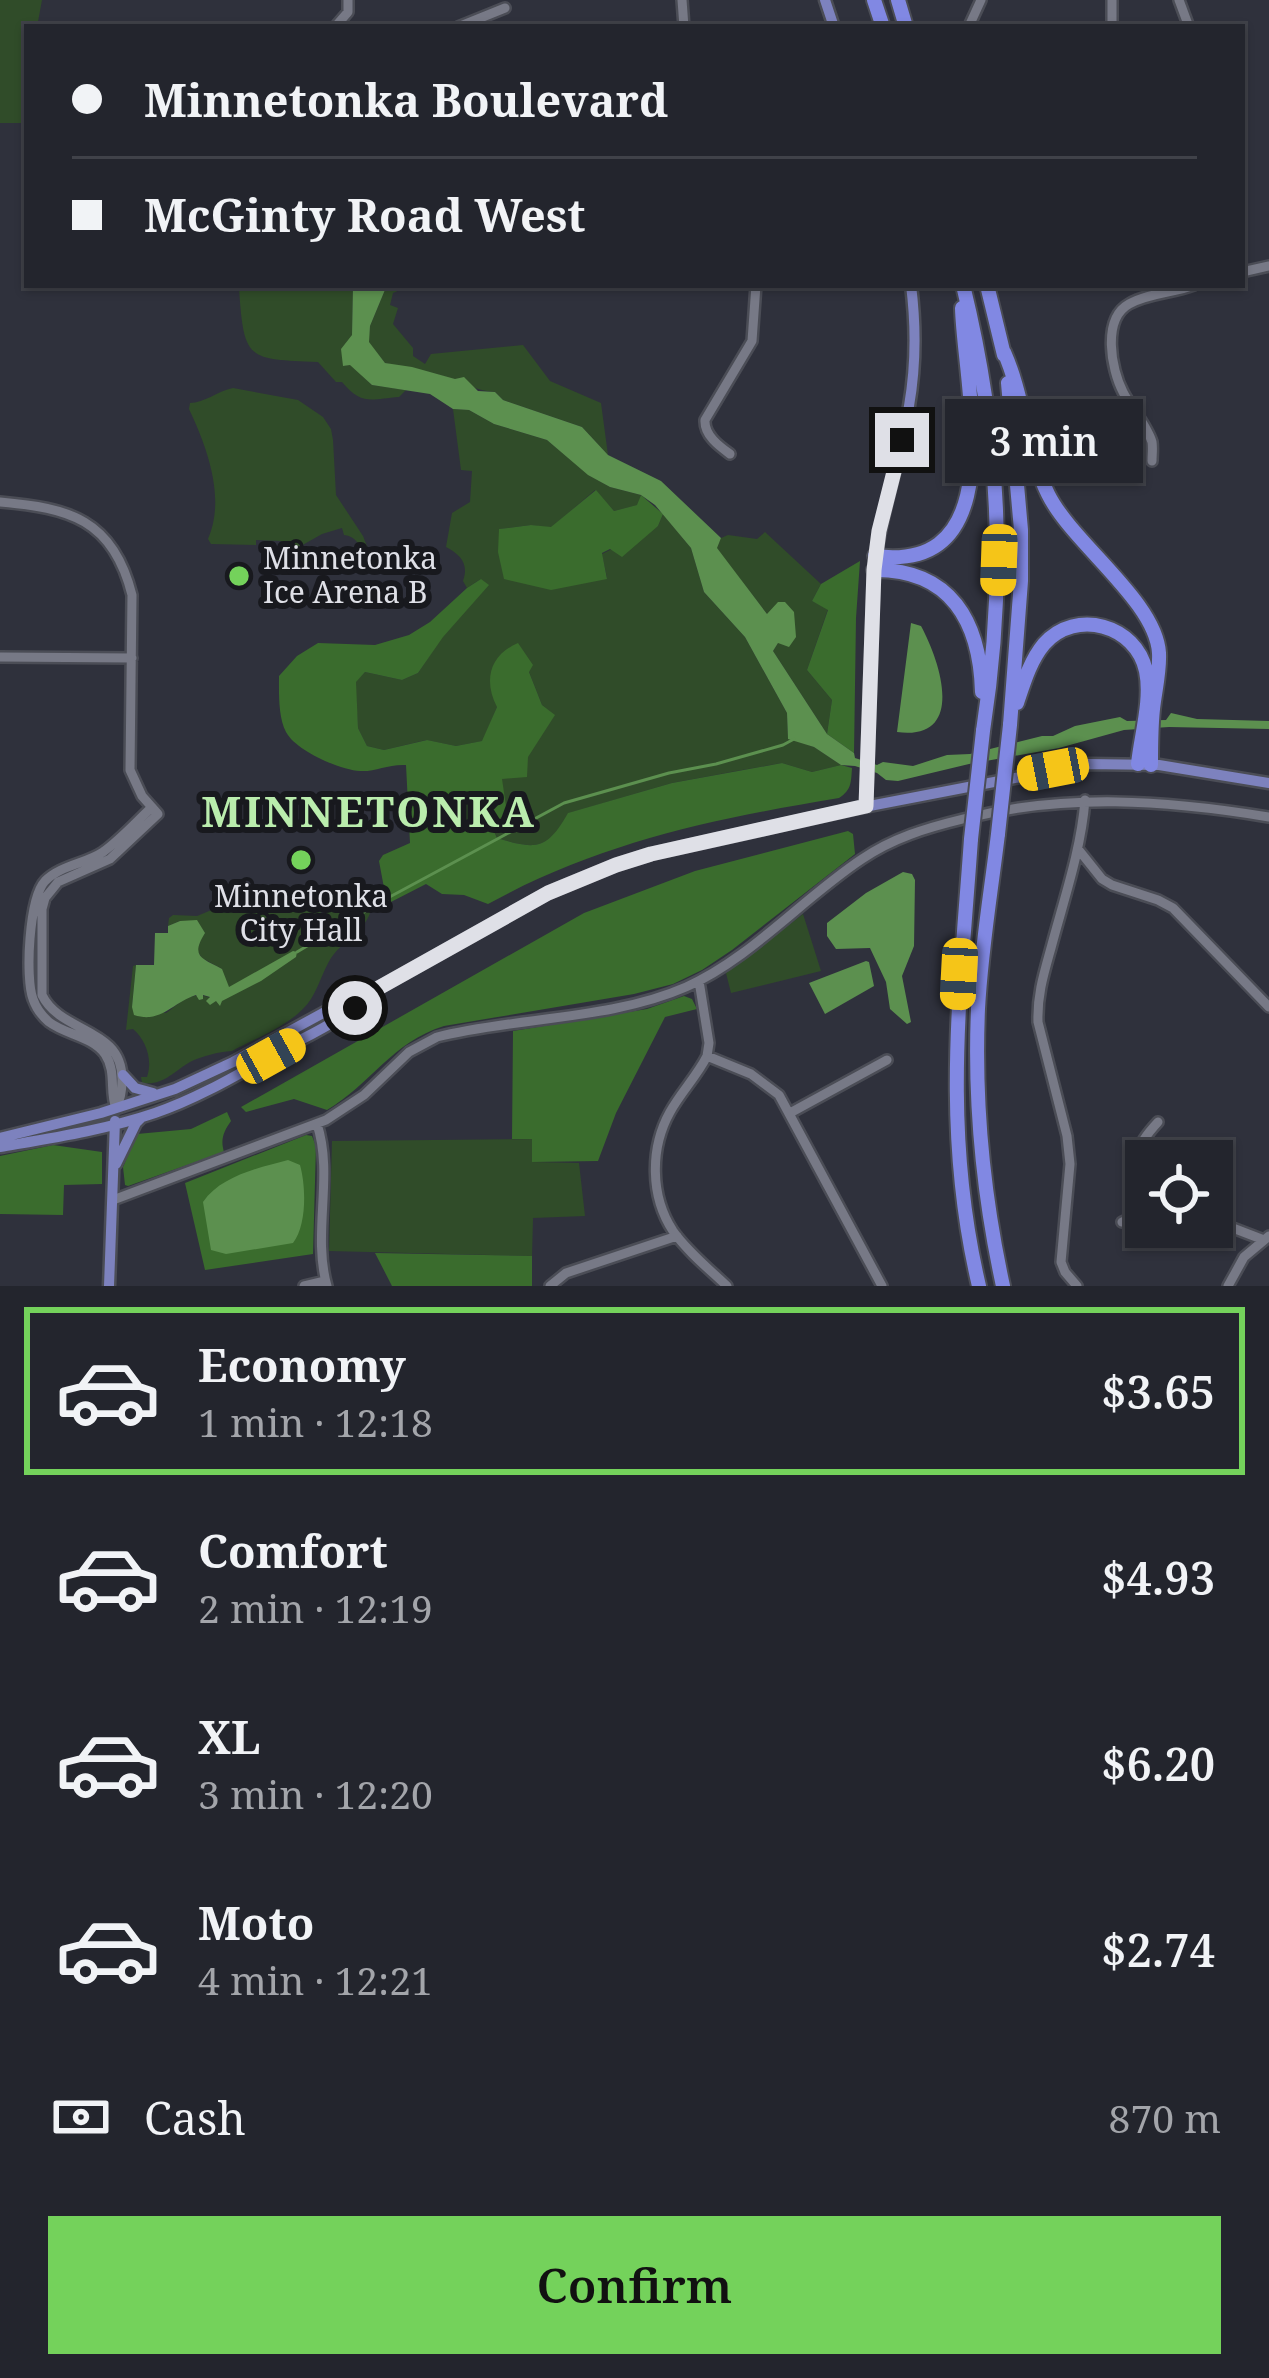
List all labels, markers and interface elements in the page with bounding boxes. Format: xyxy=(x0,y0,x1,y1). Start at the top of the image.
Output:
text: Minnetonka Boulevard xyxy=(144,69,668,130)
text: McGinty Road West xyxy=(144,184,586,245)
callout: 3 min xyxy=(944,398,1142,482)
route end xyxy=(875,413,929,467)
text: 3 min xyxy=(990,414,1098,467)
car xyxy=(980,523,1018,597)
place label: Minnetonka Ice Arena B xyxy=(263,537,437,612)
marker: Minnetonka Ice Arena B xyxy=(226,563,252,589)
car xyxy=(1014,744,1092,794)
district label: MINNETONKA xyxy=(201,782,537,839)
marker: Minnetonka City Hall xyxy=(288,847,314,873)
place label: Minnetonka City Hall xyxy=(214,875,388,950)
car xyxy=(939,937,979,1011)
route start xyxy=(328,981,382,1035)
car xyxy=(231,1023,311,1089)
map controls xyxy=(1125,1140,1233,1248)
button: locate xyxy=(1125,1140,1233,1248)
text: Economy xyxy=(198,1334,406,1395)
icon: car xyxy=(54,1337,162,1445)
text: $3.65 xyxy=(1101,1361,1215,1422)
text: 1 min · 12:18 xyxy=(198,1395,433,1448)
text: Comfort xyxy=(198,1520,388,1581)
icon: car xyxy=(54,1523,162,1631)
text: $4.93 xyxy=(1101,1547,1215,1608)
text: 2 min · 12:19 xyxy=(198,1581,433,1634)
text: XL xyxy=(198,1706,260,1767)
icon: car xyxy=(54,1709,162,1817)
text: $6.20 xyxy=(1101,1733,1215,1794)
text: 3 min · 12:20 xyxy=(198,1767,433,1820)
text: Moto xyxy=(198,1892,314,1953)
icon: car xyxy=(54,1895,162,2003)
text: $2.74 xyxy=(1101,1919,1215,1980)
text: 4 min · 12:21 xyxy=(198,1953,433,2006)
icon: cash xyxy=(48,2084,114,2150)
text: Cash xyxy=(144,2087,246,2148)
text: 870 m xyxy=(1109,2091,1221,2144)
button: Confirm xyxy=(48,2216,1221,2354)

